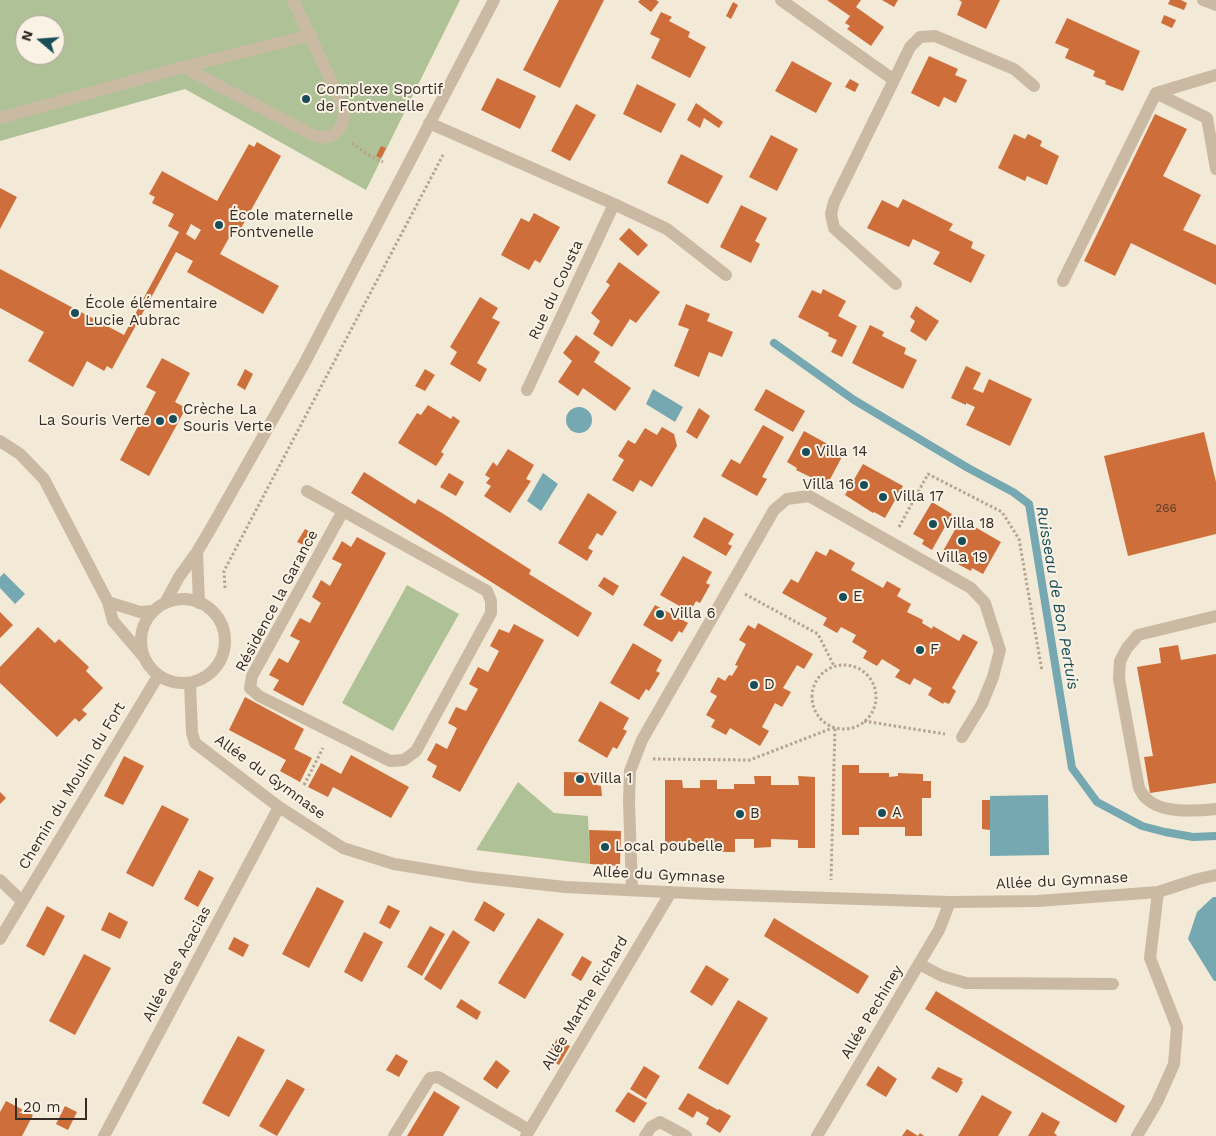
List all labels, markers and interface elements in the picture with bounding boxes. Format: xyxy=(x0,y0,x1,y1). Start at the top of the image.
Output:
north arrow xyxy=(15,15,65,65)
text: N xyxy=(17,28,36,43)
place label: Complexe Sportif de Fontvenelle xyxy=(316,81,443,116)
marker: Complexe Sportif de Fontvenelle xyxy=(300,93,312,105)
place label: École maternelle Fontvenelle xyxy=(229,207,353,242)
marker: École maternelle Fontvenelle xyxy=(213,219,225,231)
street label: Rue du Cousta xyxy=(525,237,587,343)
place label: École élémentaire Lucie Aubrac xyxy=(85,295,217,330)
marker: École élémentaire Lucie Aubrac xyxy=(69,307,81,319)
place label: Crèche La Souris Verte xyxy=(183,401,272,436)
place label: La Souris Verte xyxy=(38,412,150,430)
marker: Crèche La Souris Verte xyxy=(167,413,179,425)
marker: La Souris Verte xyxy=(154,415,166,427)
place label: Villa 14 xyxy=(816,443,868,461)
marker: Villa 14 xyxy=(800,446,812,458)
place label: Villa 16 xyxy=(803,476,854,494)
marker: Villa 16 xyxy=(858,479,870,491)
place label: Villa 17 xyxy=(893,488,944,506)
marker: Villa 17 xyxy=(877,491,889,503)
house number: 266 xyxy=(1155,501,1177,515)
water label: Ruisseau de Bon Pertuis xyxy=(1031,505,1083,691)
place label: Villa 18 xyxy=(943,515,995,533)
marker: Villa 18 xyxy=(927,518,939,530)
street label: Résidence la Garance xyxy=(232,527,322,675)
marker: Villa 19 xyxy=(956,535,968,547)
place label: Villa 19 xyxy=(936,549,988,567)
place label: E xyxy=(853,588,863,606)
marker: E xyxy=(837,591,849,603)
place label: Villa 6 xyxy=(670,605,716,623)
marker: Villa 6 xyxy=(654,608,666,620)
place label: F xyxy=(930,641,939,659)
marker: F xyxy=(914,644,926,656)
place label: D xyxy=(764,676,775,694)
marker: D xyxy=(748,679,760,691)
street label: Chemin du Moulin du Fort xyxy=(15,699,129,873)
street label: Allée du Gymnase xyxy=(211,731,329,823)
place label: Villa 1 xyxy=(590,770,632,788)
marker: Villa 1 xyxy=(574,773,586,785)
place label: A xyxy=(892,804,902,822)
place label: B xyxy=(750,805,760,823)
marker: A xyxy=(876,807,888,819)
marker: B xyxy=(734,808,746,820)
place label: Local poubelle xyxy=(615,838,723,856)
marker: Local poubelle xyxy=(599,841,611,853)
street label: Allée du Gymnase xyxy=(592,863,726,887)
street label: Allée du Gymnase xyxy=(995,869,1129,893)
street label: Allée des Acacias xyxy=(139,903,215,1025)
street label: Allée Marthe Richard xyxy=(538,933,632,1073)
street label: Allée Pechiney xyxy=(837,962,907,1062)
scale bar xyxy=(18,1088,90,1120)
text: 20 m xyxy=(23,1098,61,1116)

